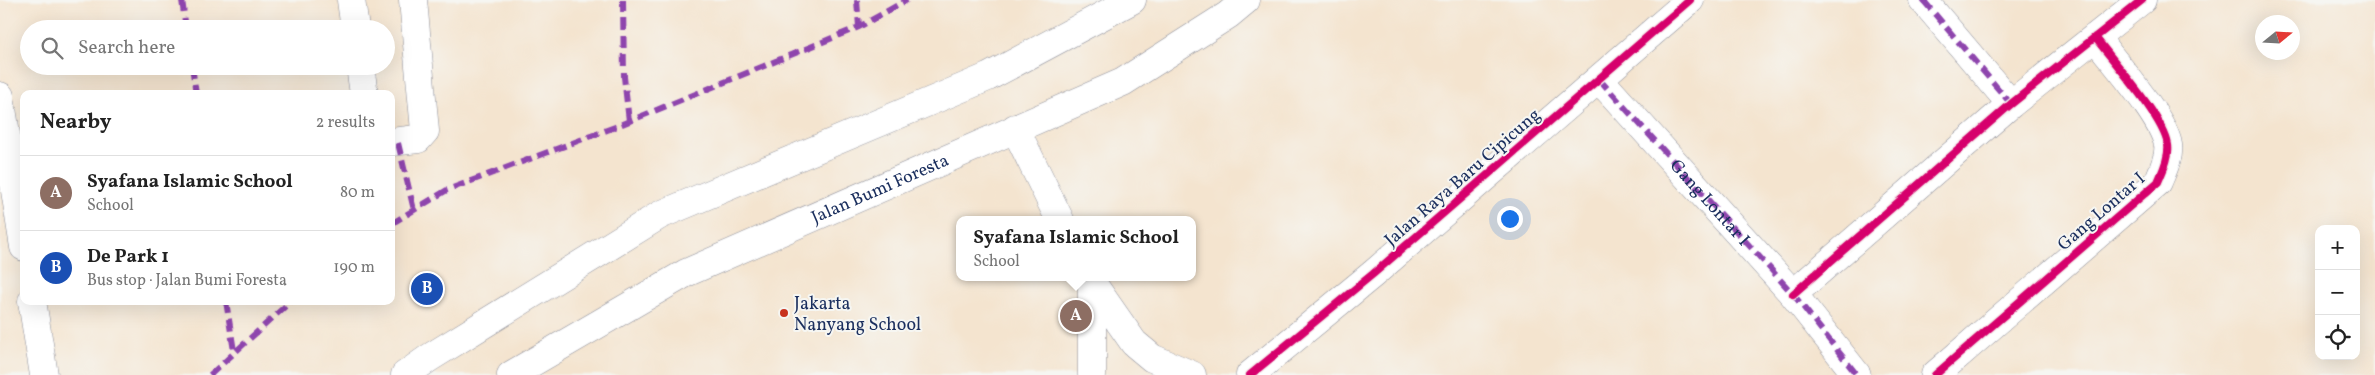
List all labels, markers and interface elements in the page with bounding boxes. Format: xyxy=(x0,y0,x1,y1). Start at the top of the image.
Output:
north arrow xyxy=(2255,15,2300,60)
search box xyxy=(20,20,395,75)
icon: search xyxy=(38,34,66,62)
text: Search here xyxy=(78,35,175,61)
street label: Jalan Raya Baru Cipicung xyxy=(1380,103,1546,253)
text: Nearby xyxy=(40,108,111,137)
text: 2 results xyxy=(316,112,375,134)
street label: Jalan Bumi Foresta xyxy=(808,149,953,231)
street label: Gang Lontar I xyxy=(1663,154,1755,252)
street label: Gang Lontar I xyxy=(2053,167,2151,257)
text: Syafana Islamic School xyxy=(87,169,293,195)
text: A xyxy=(50,182,62,204)
text: 80 m xyxy=(340,182,375,204)
text: School xyxy=(87,195,134,217)
your location xyxy=(1497,206,1523,232)
popup xyxy=(956,216,1196,281)
text: Syafana Islamic School xyxy=(973,225,1179,251)
map controls xyxy=(2315,225,2360,360)
button: + xyxy=(2315,225,2360,270)
text: De Park 1 xyxy=(87,244,169,270)
text: School xyxy=(973,251,1020,273)
text: B xyxy=(51,257,61,279)
text: 190 m xyxy=(333,257,375,279)
text: Bus stop · Jalan Bumi Foresta xyxy=(87,270,287,292)
pin: B xyxy=(411,270,443,308)
button: − xyxy=(2315,270,2360,315)
place label: Jakarta Nanyang School xyxy=(794,292,921,338)
pin: A xyxy=(1060,297,1092,335)
marker: Jakarta Nanyang School xyxy=(778,307,790,319)
button: locate xyxy=(2315,315,2360,360)

